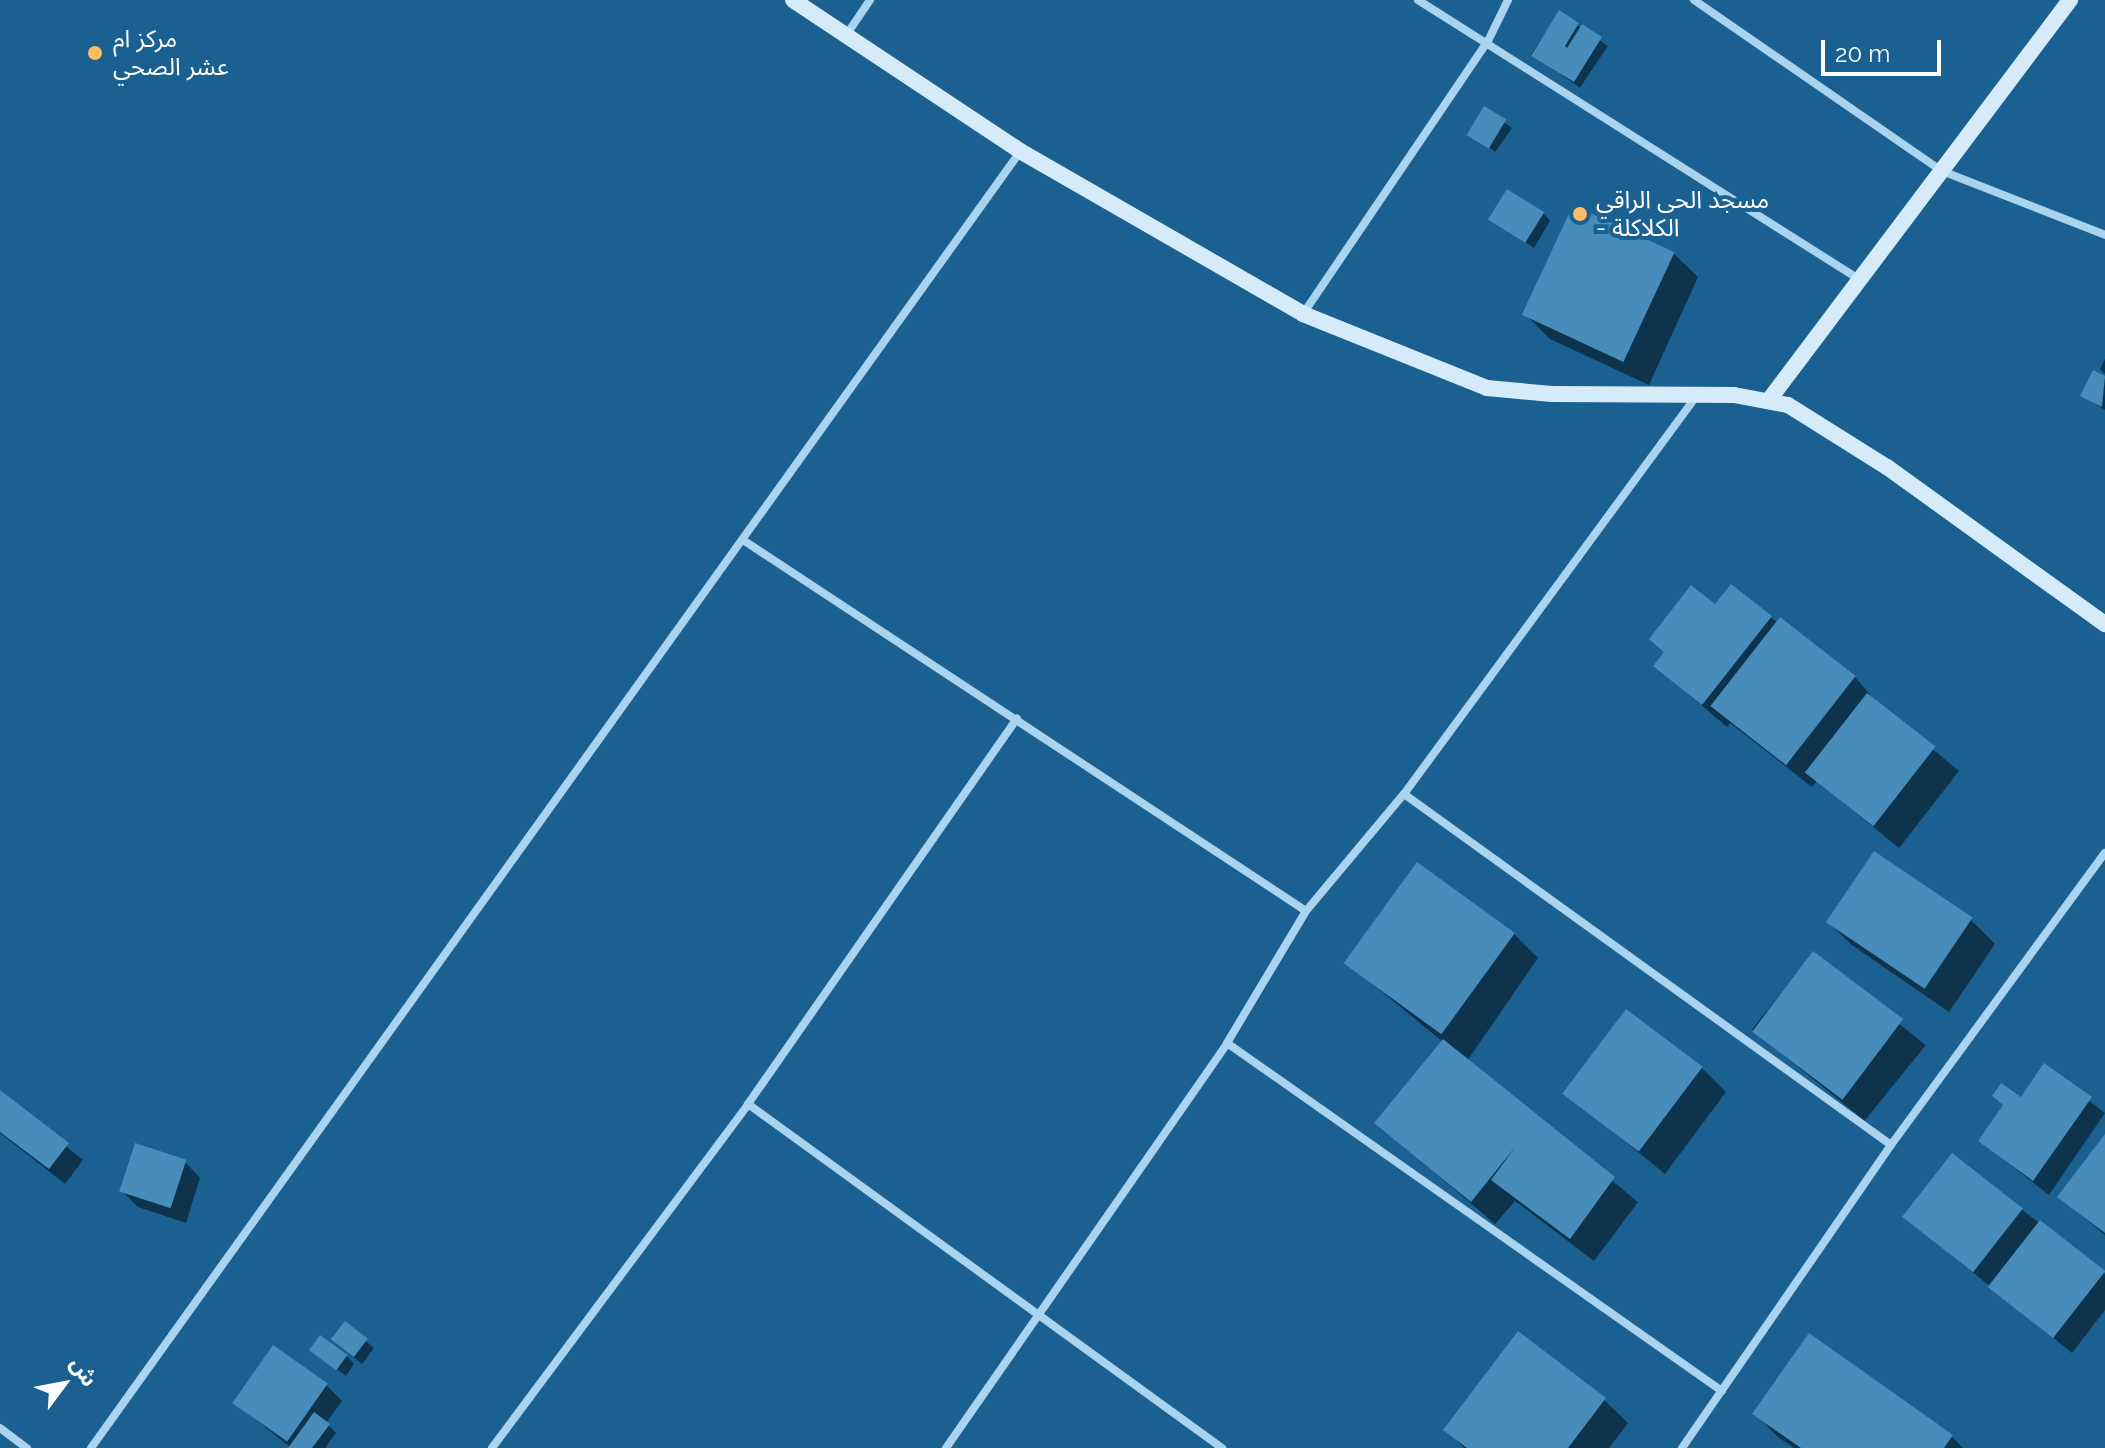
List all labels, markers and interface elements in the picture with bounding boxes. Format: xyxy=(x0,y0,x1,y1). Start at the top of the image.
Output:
scale bar xyxy=(1825,24,1945,74)
place label: مركز ام عشر الصحي xyxy=(113,25,229,81)
text: 20 m xyxy=(1835,39,1890,68)
marker: مركز ام عشر الصحي xyxy=(84,42,106,64)
place label: مسجد الحي الراقي - الكلاكلة xyxy=(1596,186,1769,242)
marker: مسجد الحي الراقي - الكلاكلة xyxy=(1571,205,1589,223)
north arrow xyxy=(24,1344,104,1424)
text: ش xyxy=(65,1352,103,1391)

